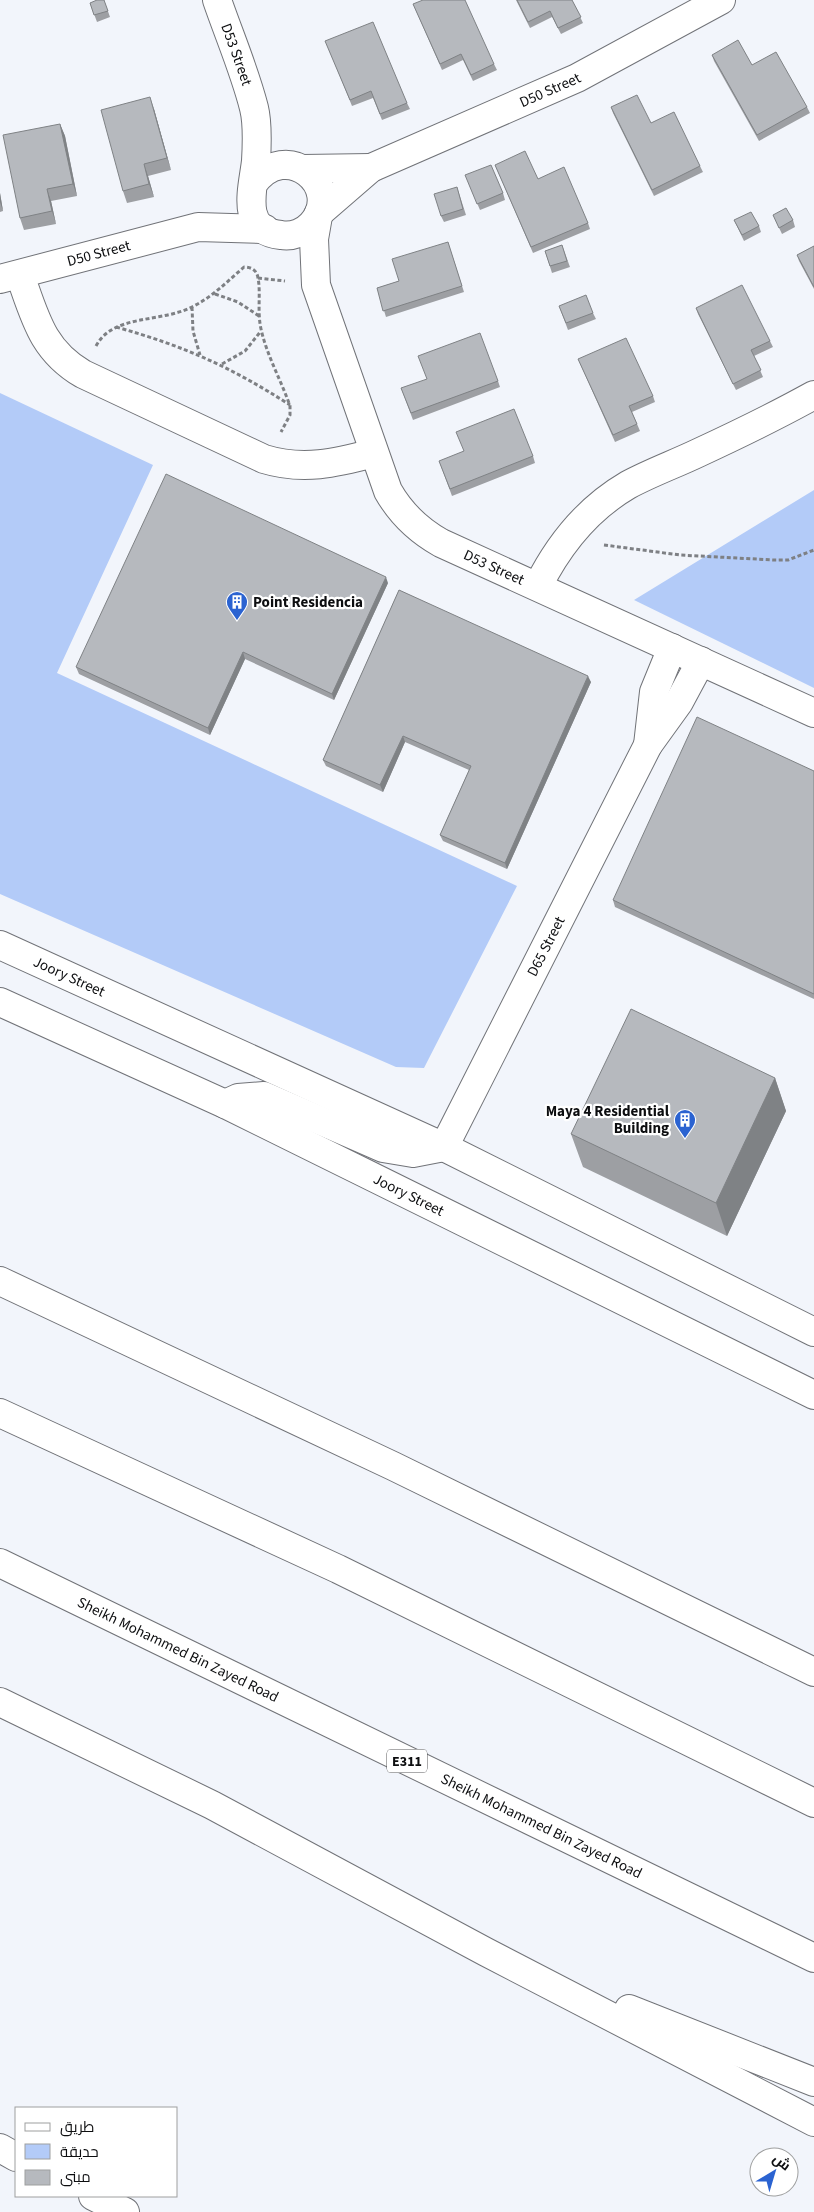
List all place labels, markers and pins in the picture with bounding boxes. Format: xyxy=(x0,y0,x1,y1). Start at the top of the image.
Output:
building icon: Point Residencia xyxy=(225,590,249,621)
place label: Point Residencia xyxy=(253,592,363,613)
place label: Maya 4 Residential Building xyxy=(546,1101,670,1139)
building icon: Maya 4 Residential Building xyxy=(673,1108,697,1139)

